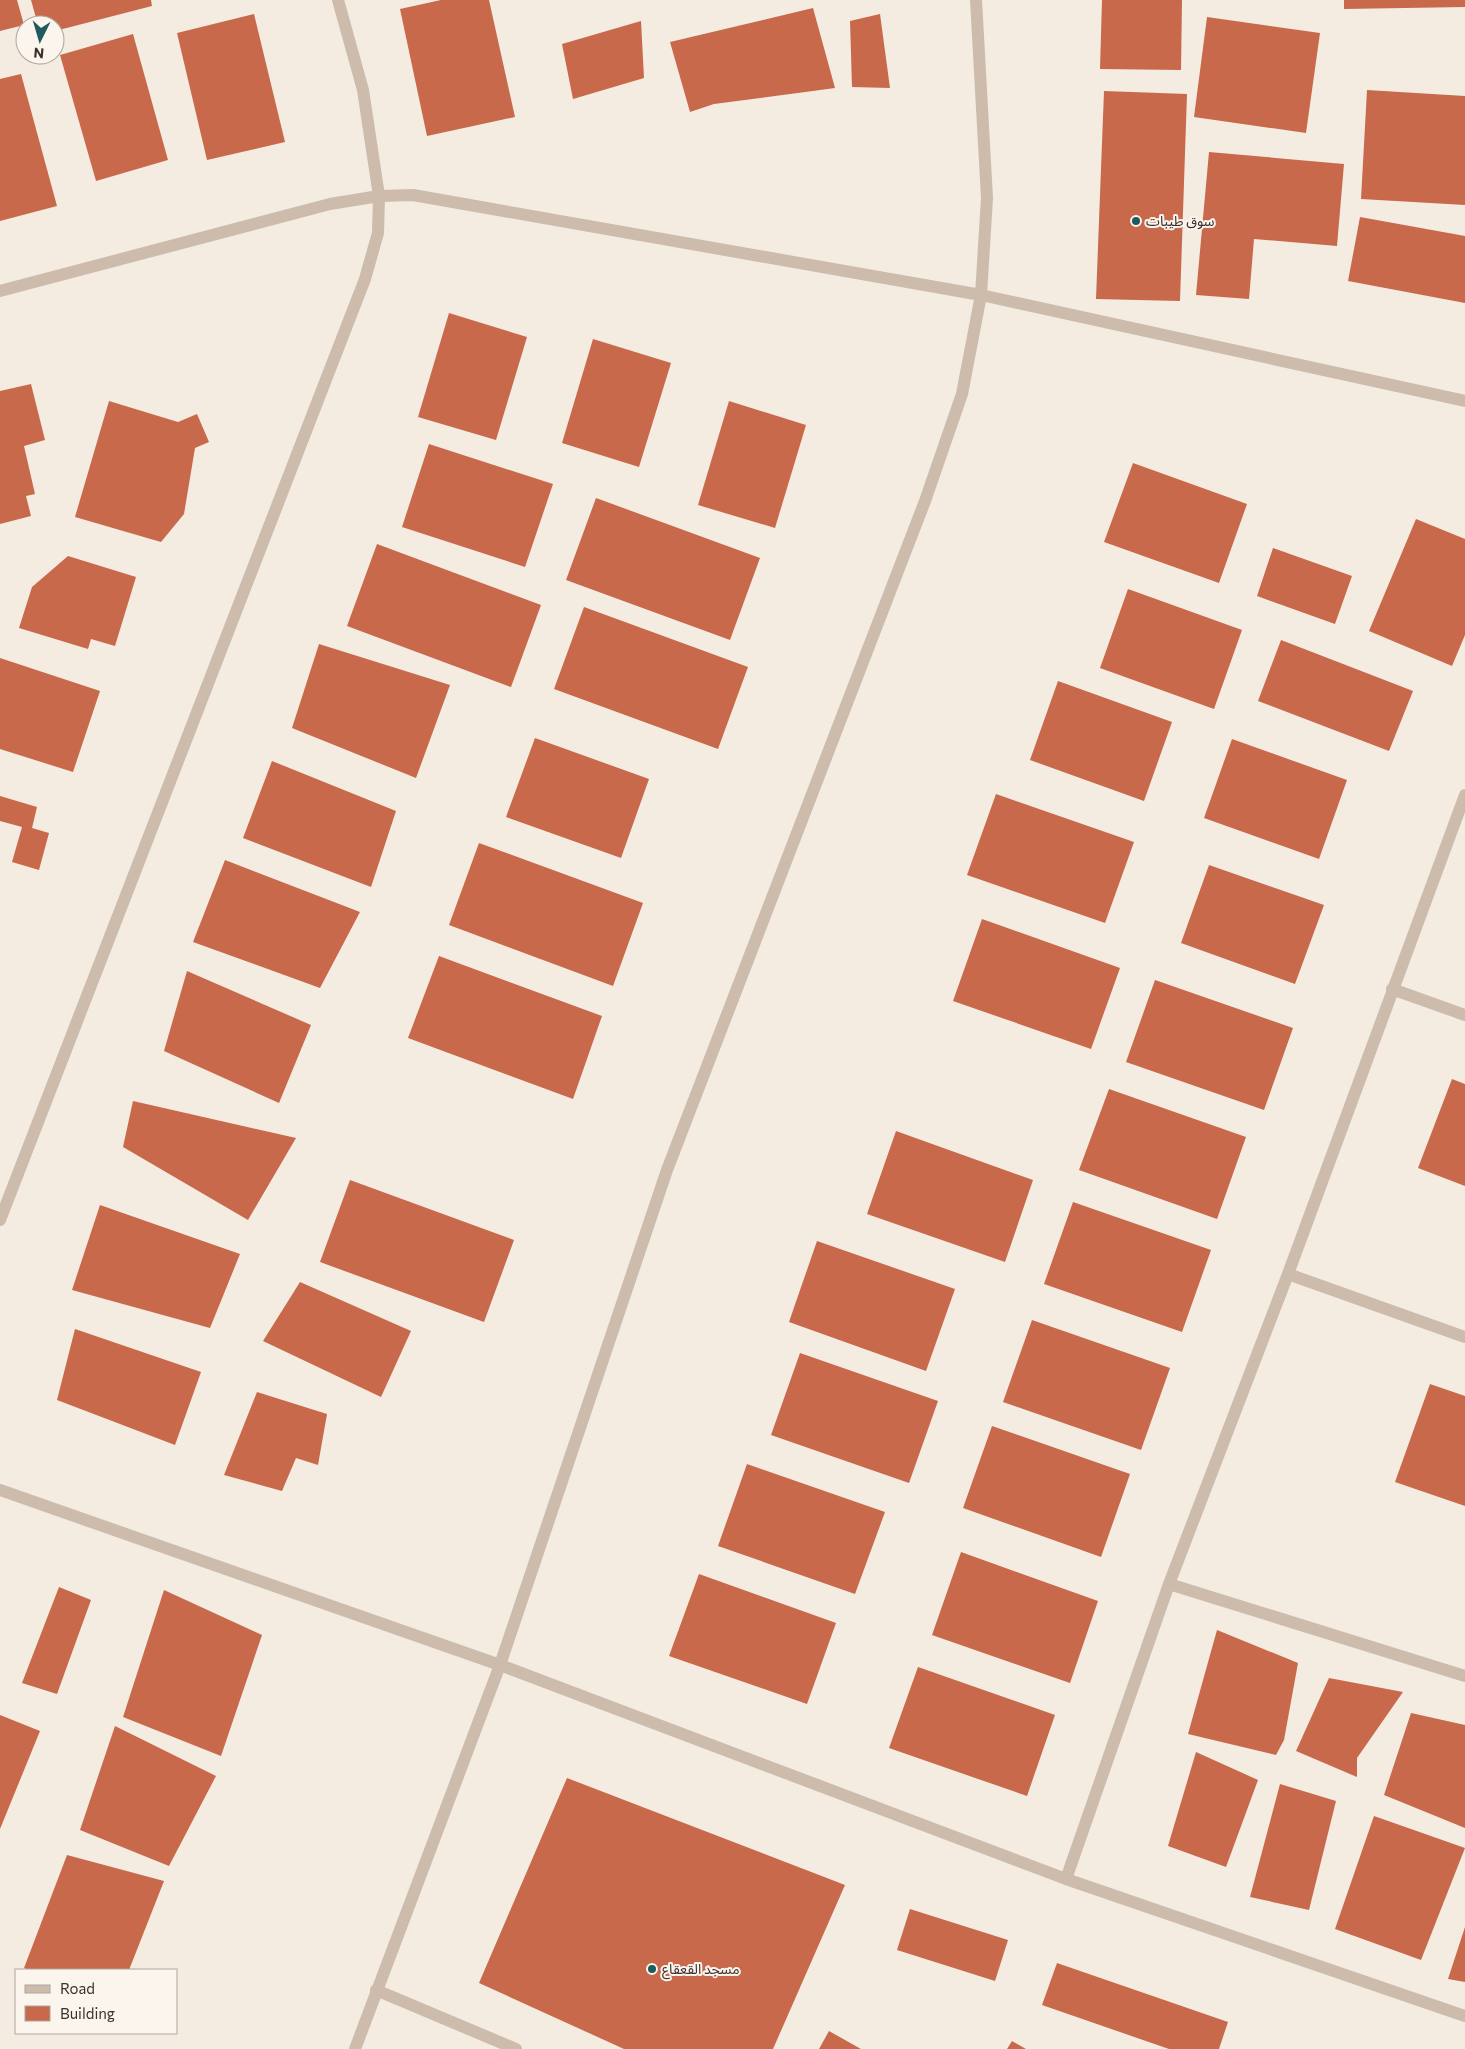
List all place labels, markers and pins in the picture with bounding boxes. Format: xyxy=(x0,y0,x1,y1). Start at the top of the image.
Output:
place label: سوق طيبات xyxy=(1146,212,1215,230)
marker: سوق طيبات xyxy=(1130,215,1142,227)
place label: مسجد القعقاع xyxy=(662,1960,740,1980)
marker: مسجد القعقاع xyxy=(646,1963,658,1975)

